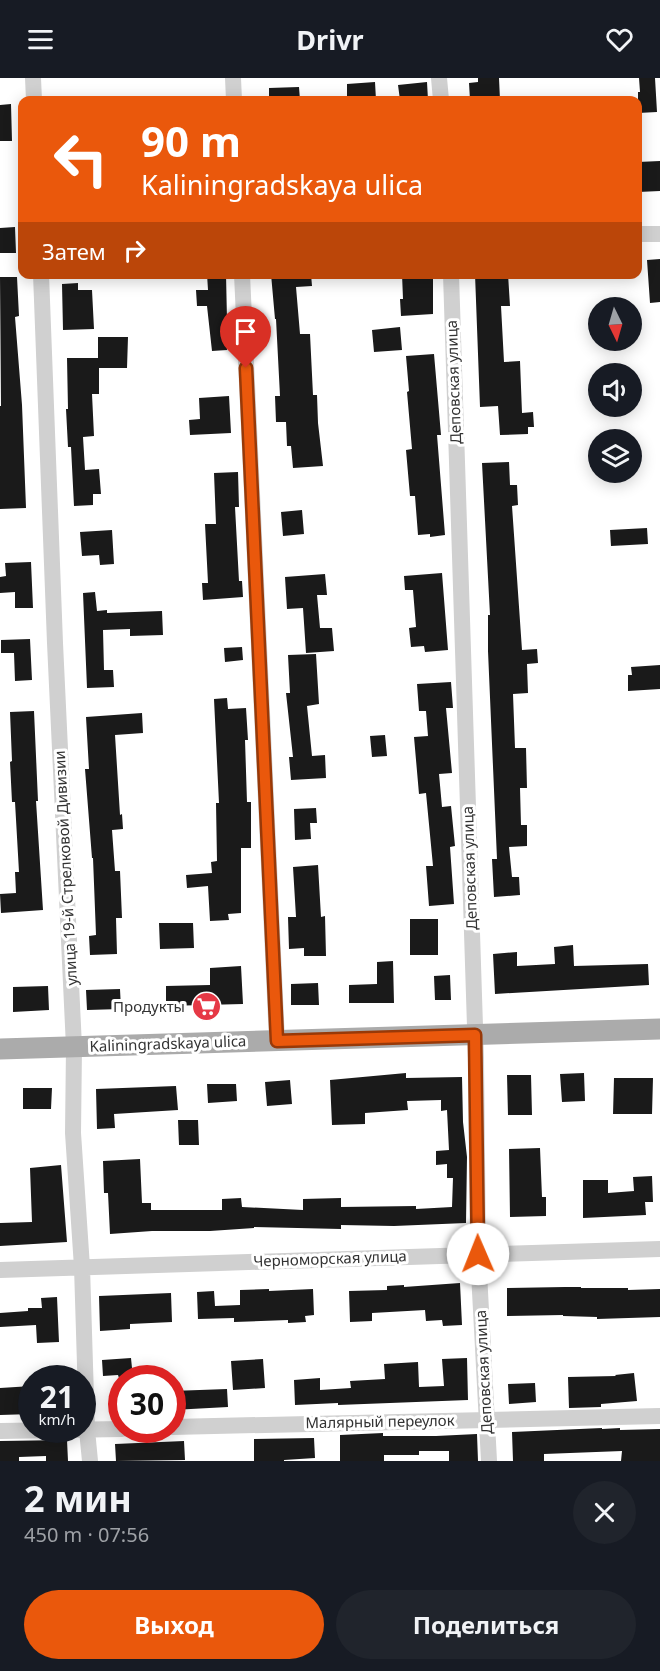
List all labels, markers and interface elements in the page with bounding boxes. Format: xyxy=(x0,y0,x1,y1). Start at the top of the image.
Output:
text: Drivr xyxy=(296,21,364,58)
icon: menu xyxy=(24,23,57,56)
icon: heart xyxy=(603,23,636,56)
text: 90 m xyxy=(141,112,241,169)
icon: left xyxy=(42,120,120,198)
text: Kaliningradskaya ulica xyxy=(141,166,423,203)
icon: right xyxy=(118,234,151,267)
text: Затем xyxy=(42,236,106,266)
north arrow xyxy=(588,297,642,351)
map controls xyxy=(588,297,642,483)
pin xyxy=(220,306,271,368)
icon: arrive xyxy=(229,315,262,348)
street label: Деповская улица xyxy=(441,320,465,444)
button: sound xyxy=(588,363,642,417)
button: layers xyxy=(588,429,642,483)
street label: улица 19-й Стрелковой Дивизии xyxy=(49,750,81,986)
street label: Деповская улица xyxy=(457,806,481,930)
supermarket icon: Продукты xyxy=(190,991,222,1023)
place label: Продукты xyxy=(113,996,185,1016)
street label: Kaliningradskaya ulica xyxy=(89,1030,247,1056)
position arrow xyxy=(446,1222,510,1286)
street label: Черноморская улица xyxy=(253,1245,407,1271)
street label: Деповская улица xyxy=(470,1310,496,1435)
speed limit sign: 30 xyxy=(108,1365,186,1443)
text: 21 xyxy=(40,1376,74,1417)
text: km/h xyxy=(39,1409,75,1429)
street label: Малярный переулок xyxy=(305,1410,455,1432)
text: 2 мин xyxy=(24,1474,132,1523)
button: close xyxy=(573,1481,636,1544)
text: 450 m · 07:56 xyxy=(24,1521,149,1548)
button: Выход xyxy=(24,1590,324,1659)
button: Поделиться xyxy=(336,1590,636,1659)

